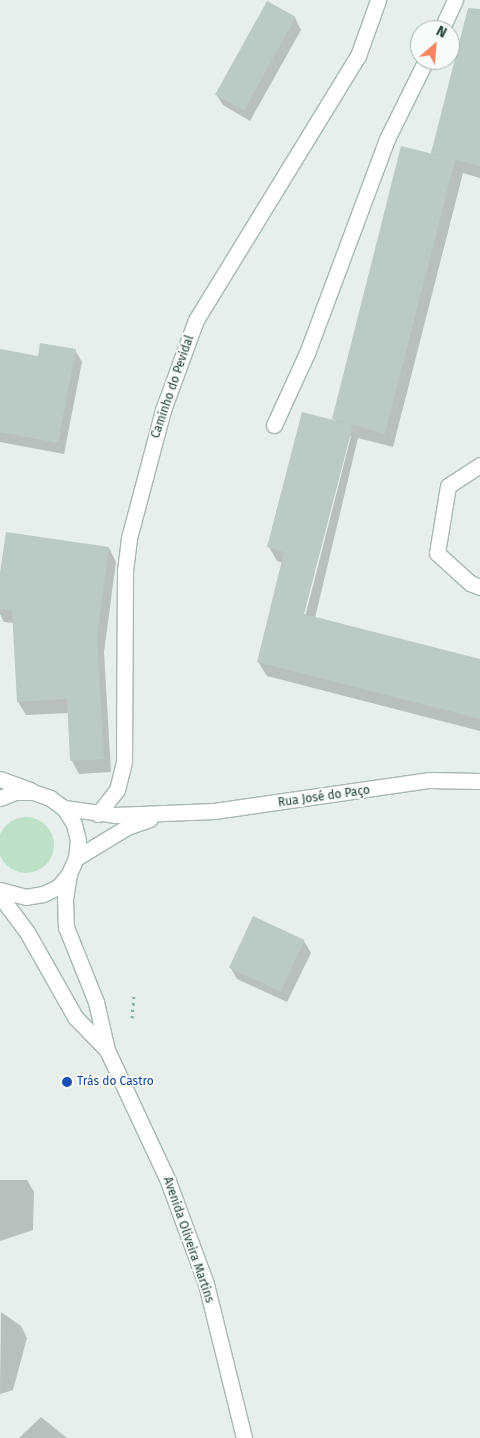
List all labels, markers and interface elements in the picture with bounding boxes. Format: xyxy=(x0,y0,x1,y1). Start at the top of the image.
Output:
north arrow xyxy=(410,20,460,70)
text: N xyxy=(434,22,450,42)
street label: Caminho do Pevidal xyxy=(149,334,197,440)
street label: Rua José do Paço xyxy=(277,783,371,811)
place label: Trás do Castro xyxy=(77,1075,154,1089)
marker: Trás do Castro xyxy=(61,1076,73,1088)
street label: Avenida Oliveira Martins xyxy=(160,1175,216,1305)

